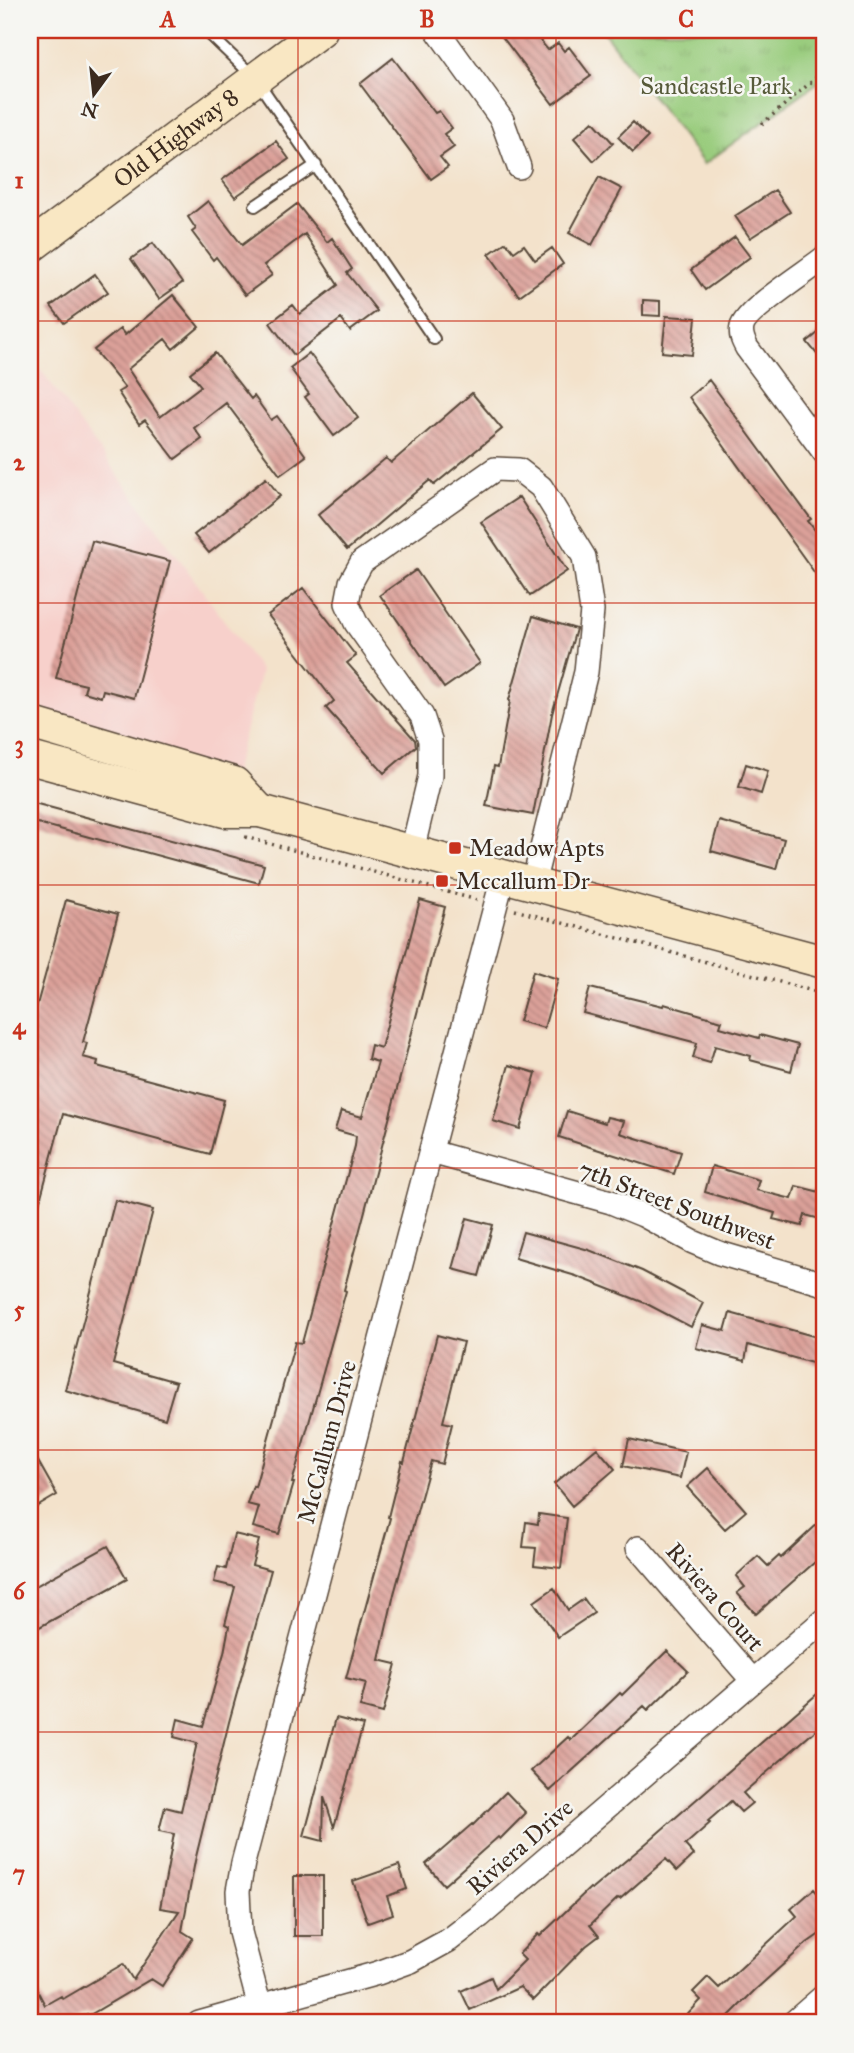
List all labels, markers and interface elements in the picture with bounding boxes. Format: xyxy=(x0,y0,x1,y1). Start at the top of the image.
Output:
text: A xyxy=(158,5,176,33)
text: B xyxy=(419,5,435,33)
text: C xyxy=(678,5,694,33)
north arrow xyxy=(60,60,130,130)
park label: Sandcastle Park xyxy=(640,71,793,101)
street label: Old Highway 8 xyxy=(107,82,244,195)
text: N xyxy=(79,97,100,123)
text: 1 xyxy=(14,166,24,194)
text: 2 xyxy=(13,448,25,476)
text: 3 xyxy=(14,730,24,759)
place label: Meadow Apts xyxy=(469,833,604,863)
marker: Meadow Apts xyxy=(447,840,463,856)
place label: Mccallum Dr xyxy=(456,866,590,896)
marker: Mccallum Dr xyxy=(434,873,450,889)
text: 4 xyxy=(13,1012,27,1040)
street label: 7th Street Southwest xyxy=(575,1154,780,1256)
text: 5 xyxy=(14,1295,25,1323)
street label: McCallum Drive xyxy=(291,1357,363,1527)
street label: Riviera Court xyxy=(660,1536,771,1658)
text: 6 xyxy=(13,1577,26,1605)
street label: Riviera Drive xyxy=(461,1793,579,1901)
text: 7 xyxy=(13,1859,25,1887)

